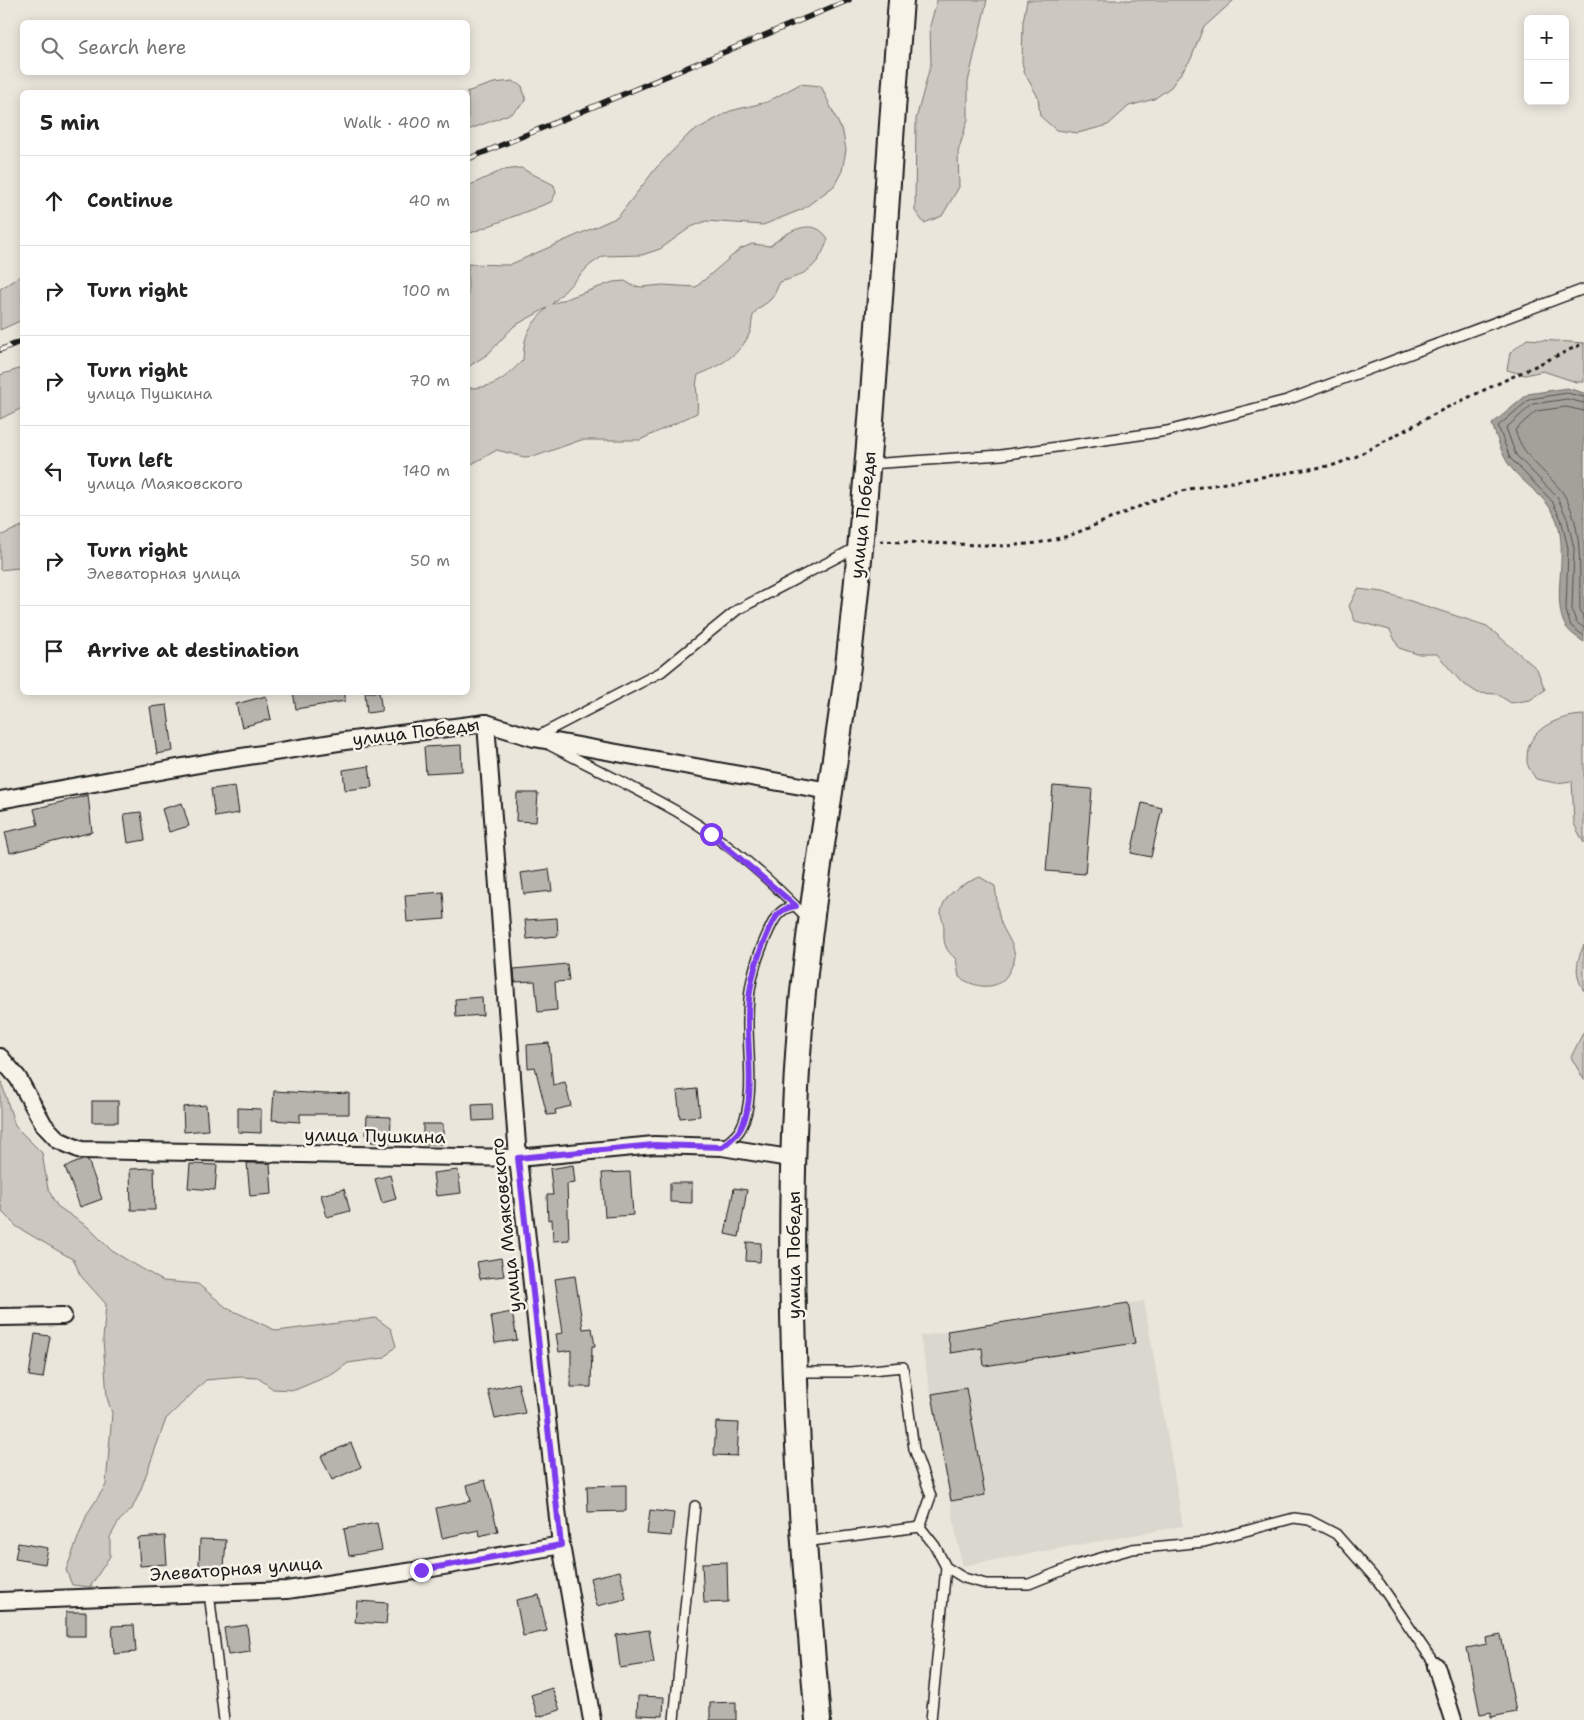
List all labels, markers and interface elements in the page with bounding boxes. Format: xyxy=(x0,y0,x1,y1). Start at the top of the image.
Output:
map controls xyxy=(1524,15,1569,105)
button: + xyxy=(1524,15,1569,60)
search box xyxy=(20,20,470,75)
icon: search xyxy=(38,34,66,62)
text: Search here xyxy=(78,35,187,60)
button: − xyxy=(1524,60,1569,105)
text: 5 min xyxy=(40,109,100,137)
text: Walk · 400 m xyxy=(343,112,450,133)
icon: ahead xyxy=(40,187,68,215)
text: Continue xyxy=(87,188,173,213)
text: 40 m xyxy=(408,190,450,211)
icon: right xyxy=(40,277,68,305)
text: Turn right xyxy=(87,278,188,303)
text: 100 m xyxy=(402,280,450,301)
text: Turn right xyxy=(87,358,188,383)
icon: right xyxy=(40,367,68,395)
text: 70 m xyxy=(409,370,450,391)
text: улица Пушкина xyxy=(87,383,213,404)
text: Turn left xyxy=(87,448,173,473)
street label: улица Победы xyxy=(844,450,882,580)
icon: left xyxy=(40,457,68,485)
text: 140 m xyxy=(403,460,450,481)
text: улица Маяковского xyxy=(87,473,243,494)
text: Turn right xyxy=(87,538,188,563)
icon: right xyxy=(40,547,68,575)
text: 50 m xyxy=(410,550,450,571)
text: Элеваторная улица xyxy=(87,563,241,584)
icon: arrive xyxy=(40,637,68,665)
text: Arrive at destination xyxy=(87,638,299,663)
street label: улица Победы xyxy=(351,712,481,752)
route start xyxy=(700,823,723,846)
street label: улица Пушкина xyxy=(304,1123,446,1149)
street label: улица Маяковского xyxy=(485,1136,527,1314)
street label: улица Победы xyxy=(782,1191,806,1319)
street label: Элеваторная улица xyxy=(149,1551,323,1587)
route end xyxy=(410,1559,433,1582)

